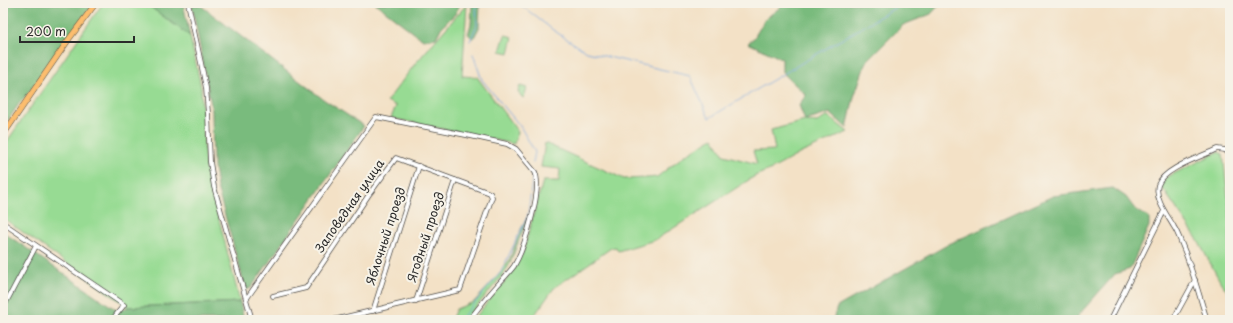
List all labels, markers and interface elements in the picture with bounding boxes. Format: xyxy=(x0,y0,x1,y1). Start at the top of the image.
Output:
scale bar xyxy=(20,18,134,44)
text: 200 m xyxy=(26,22,66,40)
street label: Заповедная улица xyxy=(310,155,388,256)
street label: Яблочный проезд xyxy=(361,184,409,287)
street label: Ягодный проезд xyxy=(402,189,448,284)

